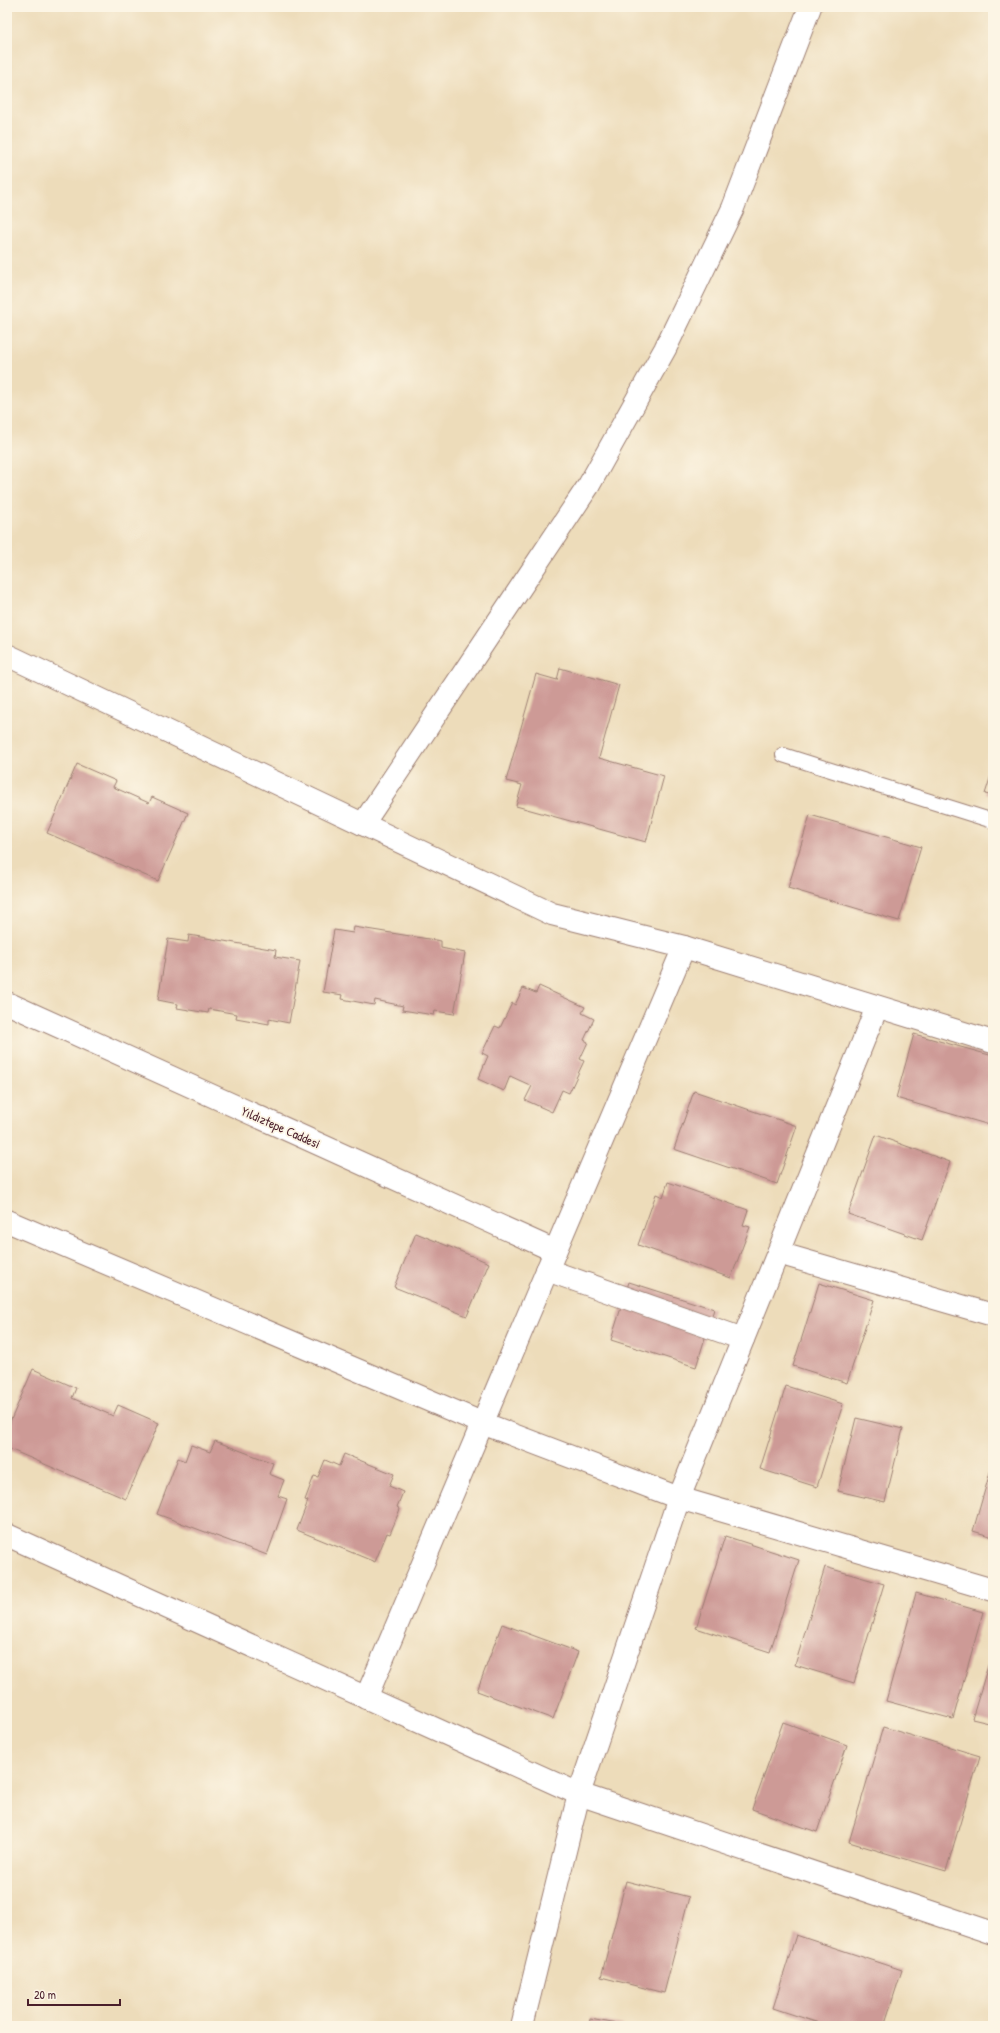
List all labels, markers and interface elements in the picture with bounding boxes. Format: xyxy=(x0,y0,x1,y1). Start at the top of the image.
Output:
street label: Yıldıztepe Caddesi xyxy=(239,1102,323,1152)
scale bar xyxy=(28,1981,120,2007)
text: 20 m xyxy=(34,1986,56,2003)

